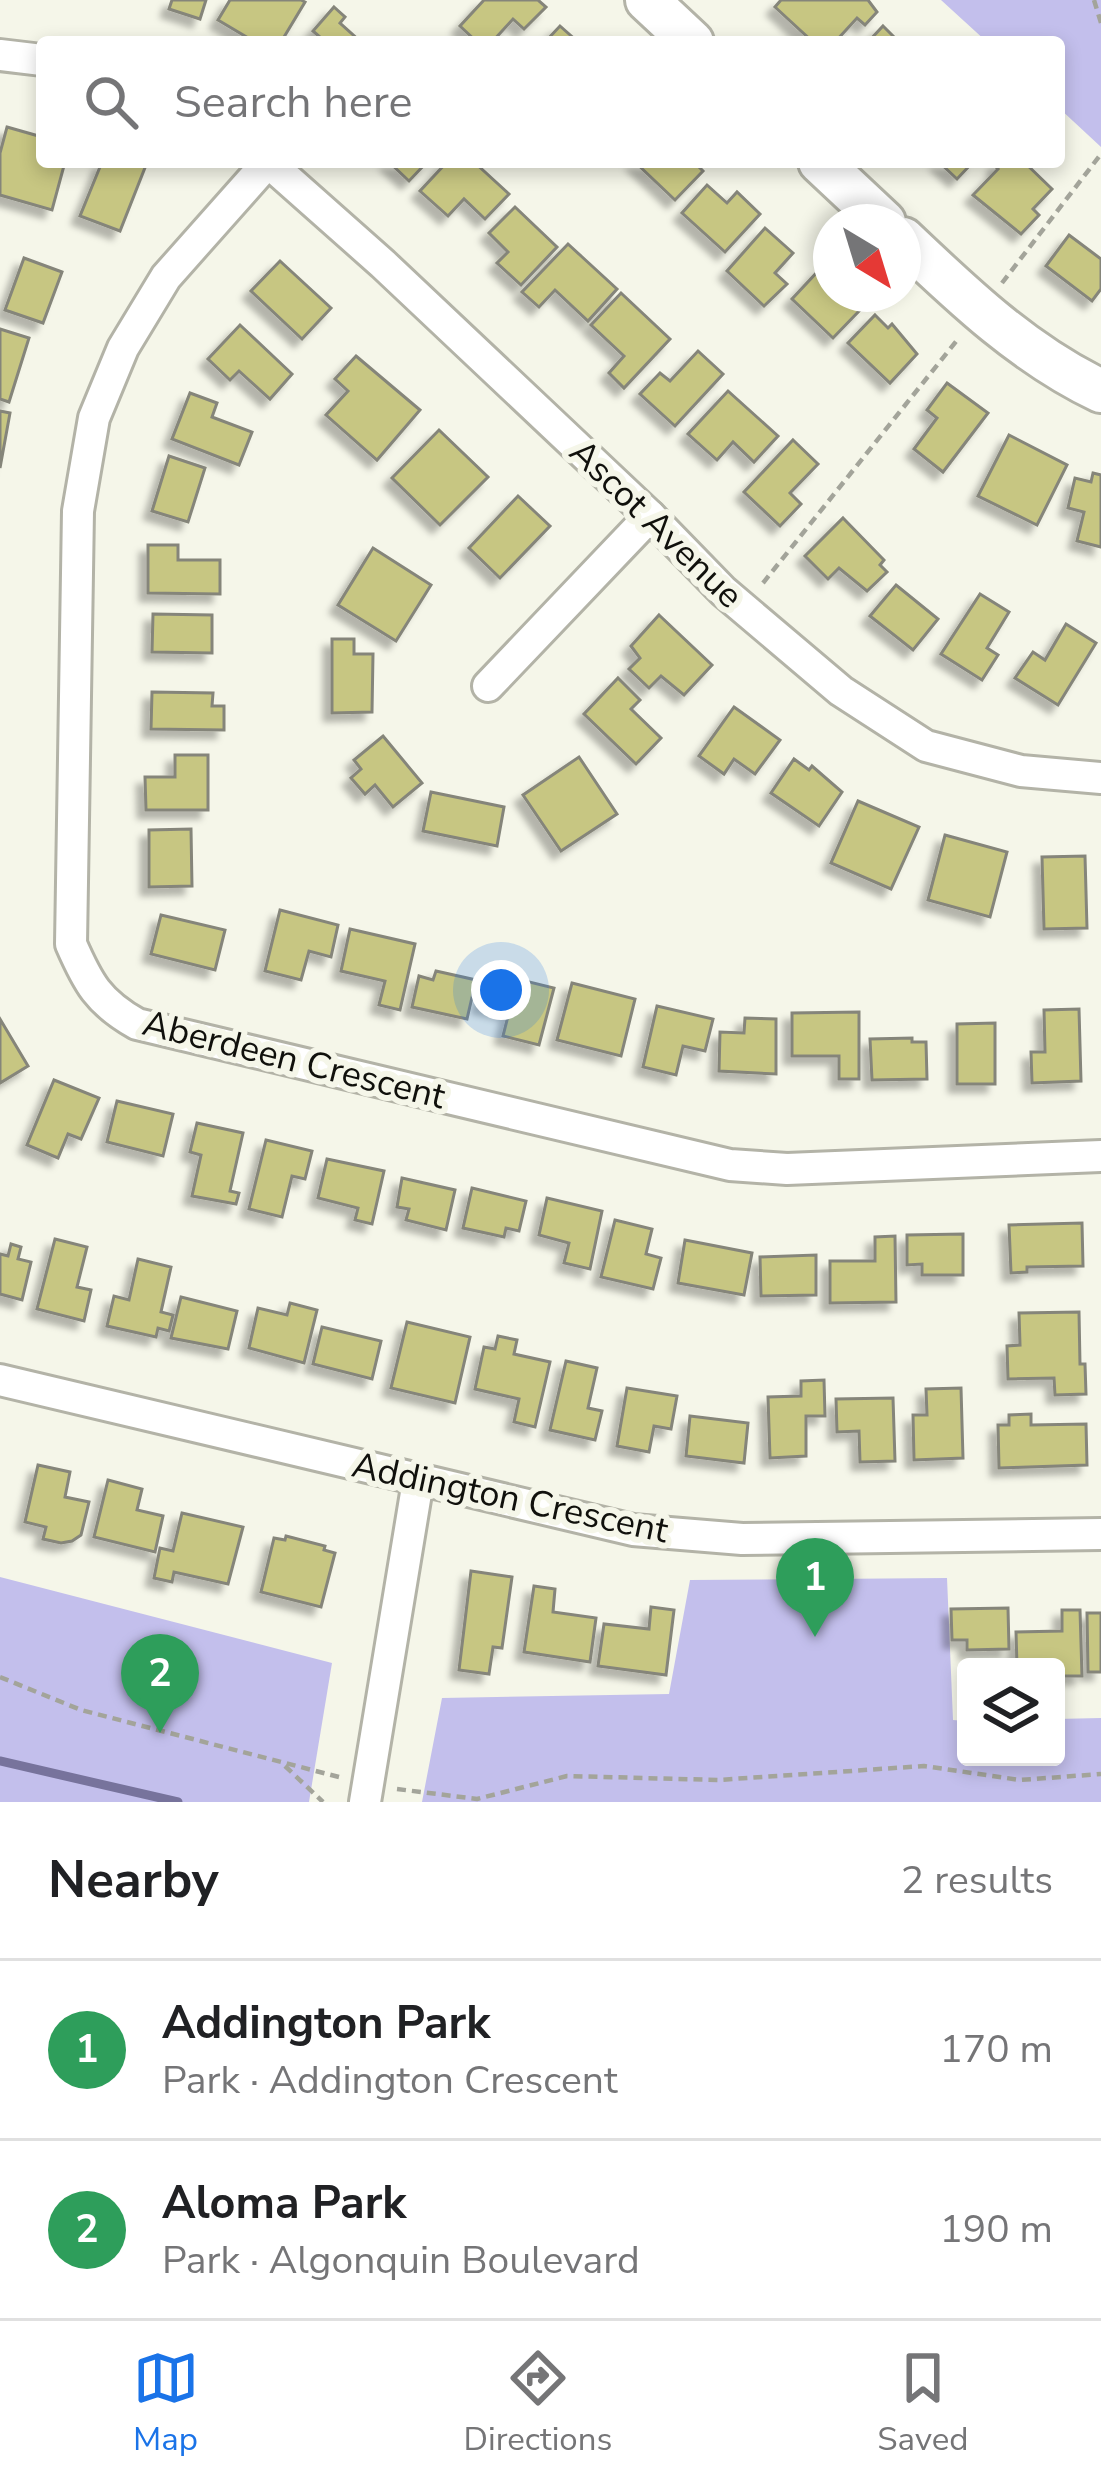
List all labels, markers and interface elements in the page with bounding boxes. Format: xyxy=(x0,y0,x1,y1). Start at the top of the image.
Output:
search box xyxy=(36,36,1065,168)
icon: search xyxy=(78,69,144,135)
text: Search here xyxy=(174,72,413,133)
north arrow xyxy=(813,204,921,312)
street label: Ascot Avenue xyxy=(558,429,754,619)
your location xyxy=(471,960,531,1020)
street label: Aberdeen Crescent xyxy=(138,999,451,1121)
street label: Addington Crescent xyxy=(347,1441,673,1556)
pin: 1 xyxy=(776,1538,854,1637)
pin: 2 xyxy=(121,1634,199,1733)
map controls xyxy=(957,1658,1065,1766)
button: layers xyxy=(957,1658,1065,1766)
text: Nearby xyxy=(48,1845,219,1915)
text: 2 results xyxy=(901,1854,1053,1907)
text: Addington Park xyxy=(162,1993,490,2054)
text: 1 xyxy=(75,2023,99,2076)
text: 170 m xyxy=(939,2023,1053,2076)
text: Park · Addington Crescent xyxy=(162,2054,618,2107)
text: Aloma Park xyxy=(162,2173,406,2234)
text: 2 xyxy=(75,2203,99,2256)
text: 190 m xyxy=(939,2203,1053,2256)
text: Park · Algonquin Boulevard xyxy=(162,2234,640,2287)
tab: Map xyxy=(133,2345,199,2462)
tab: Directions xyxy=(464,2345,612,2462)
tab: Saved xyxy=(877,2345,968,2462)

